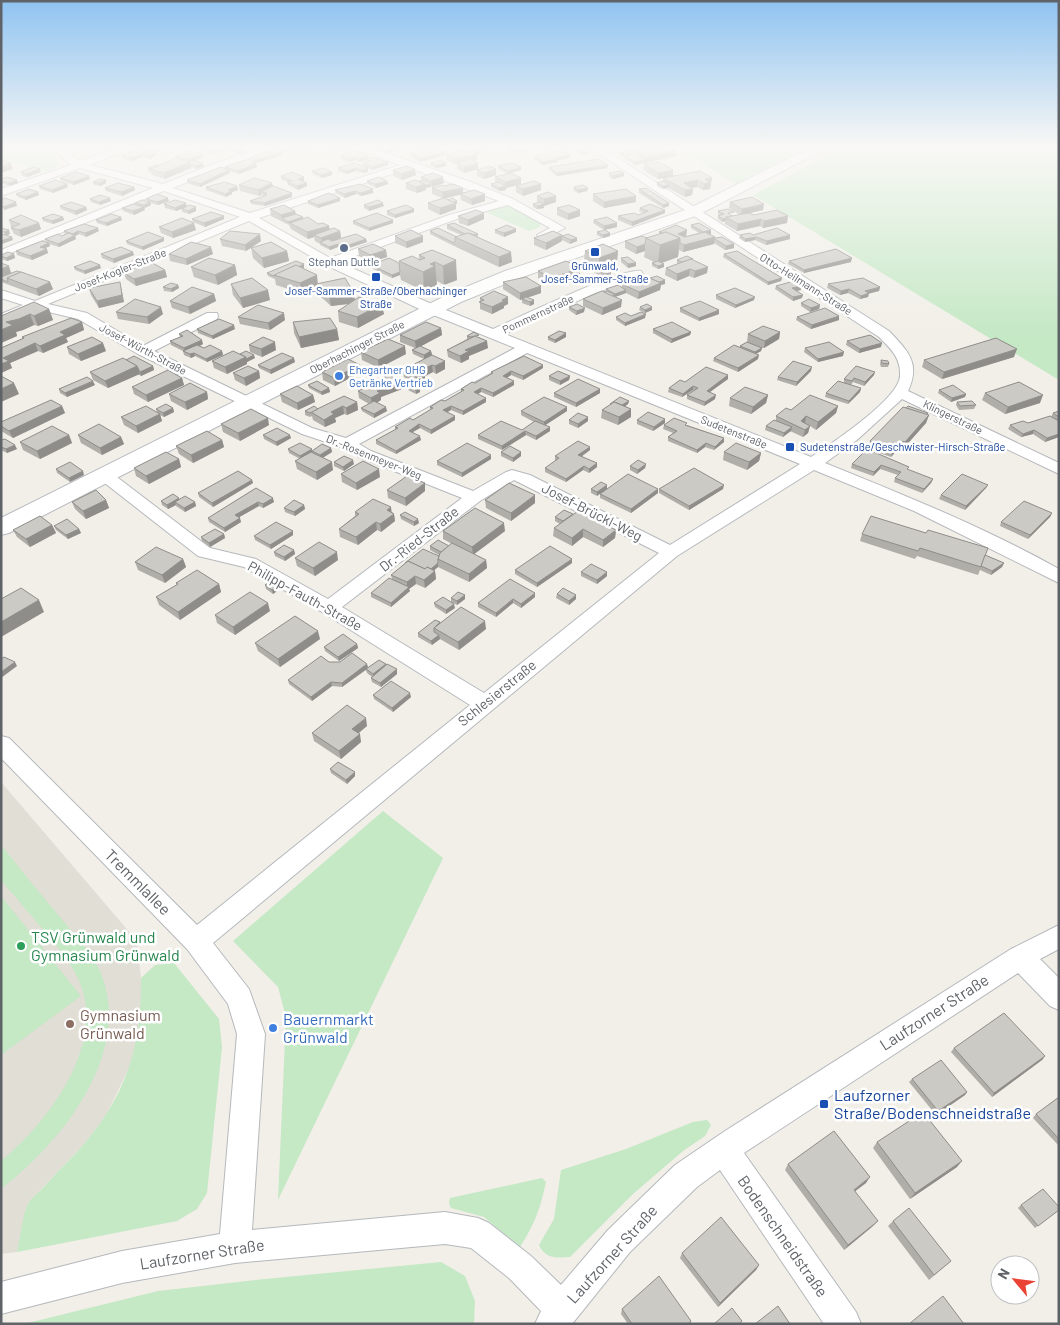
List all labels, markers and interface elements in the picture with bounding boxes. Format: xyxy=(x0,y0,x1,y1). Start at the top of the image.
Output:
marker: Stephan Duttle xyxy=(338,242,350,254)
street label: Josef-Kogler-Straße xyxy=(72,245,168,294)
marker: Grünwald, Josef-Sammer-Straße xyxy=(589,246,601,258)
street label: Otto-Heilmann-Straße xyxy=(758,250,855,317)
place label: Stephan Duttle xyxy=(309,255,380,268)
place label: Grünwald, Josef-Sammer-Straße xyxy=(541,259,649,285)
marker: Josef-Sammer-Straße/Oberhachinger Straße xyxy=(370,271,382,283)
place label: Josef-Sammer-Straße/Oberhachinger Straße xyxy=(285,284,467,310)
street label: Pommernstraße xyxy=(500,291,576,336)
street label: Oberhachinger Straße xyxy=(307,317,406,376)
street label: Josef-Würth-Straße xyxy=(97,320,189,377)
place label: Ehegartner OHG Getränke Vertrieb xyxy=(349,363,433,389)
marker: Ehegartner OHG Getränke Vertrieb xyxy=(333,370,345,382)
street label: Klingerstraße xyxy=(921,397,985,437)
street label: Sudetenstraße xyxy=(699,412,769,451)
street label: Dr.-Rosenmeyer-Weg xyxy=(324,431,424,482)
place label: Sudetenstraße/Geschwister-Hirsch-Straße xyxy=(800,440,1006,453)
marker: Sudetenstraße/Geschwister-Hirsch-Straße xyxy=(784,441,796,453)
street label: Josef-Brückl-Weg xyxy=(539,479,645,544)
street label: Dr.-Ried-Straße xyxy=(376,502,462,575)
street label: Philipp-Fauth-Straße xyxy=(245,557,365,634)
street label: Schlesierstraße xyxy=(454,656,539,729)
street label: Tremmlallee xyxy=(101,845,175,919)
place label: TSV Grünwald und Gymnasium Grünwald xyxy=(31,927,180,964)
marker: TSV Grünwald und Gymnasium Grünwald xyxy=(15,940,27,952)
street label: Laufzorner Straße xyxy=(876,969,992,1054)
place label: Gymnasium Grünwald xyxy=(80,1005,161,1042)
place label: Bauernmarkt Grünwald xyxy=(283,1009,374,1046)
marker: Gymnasium Grünwald xyxy=(64,1018,76,1030)
marker: Bauernmarkt Grünwald xyxy=(267,1022,279,1034)
place label: Laufzorner Straße/Bodenschneidstraße xyxy=(834,1085,1031,1122)
marker: Laufzorner Straße/Bodenschneidstraße xyxy=(818,1098,830,1110)
street label: Bodenschneidstraße xyxy=(734,1171,833,1300)
street label: Laufzorner Straße xyxy=(562,1201,661,1307)
street label: Laufzorner Straße xyxy=(138,1234,266,1273)
north arrow xyxy=(990,1255,1040,1305)
text: N xyxy=(994,1265,1013,1282)

